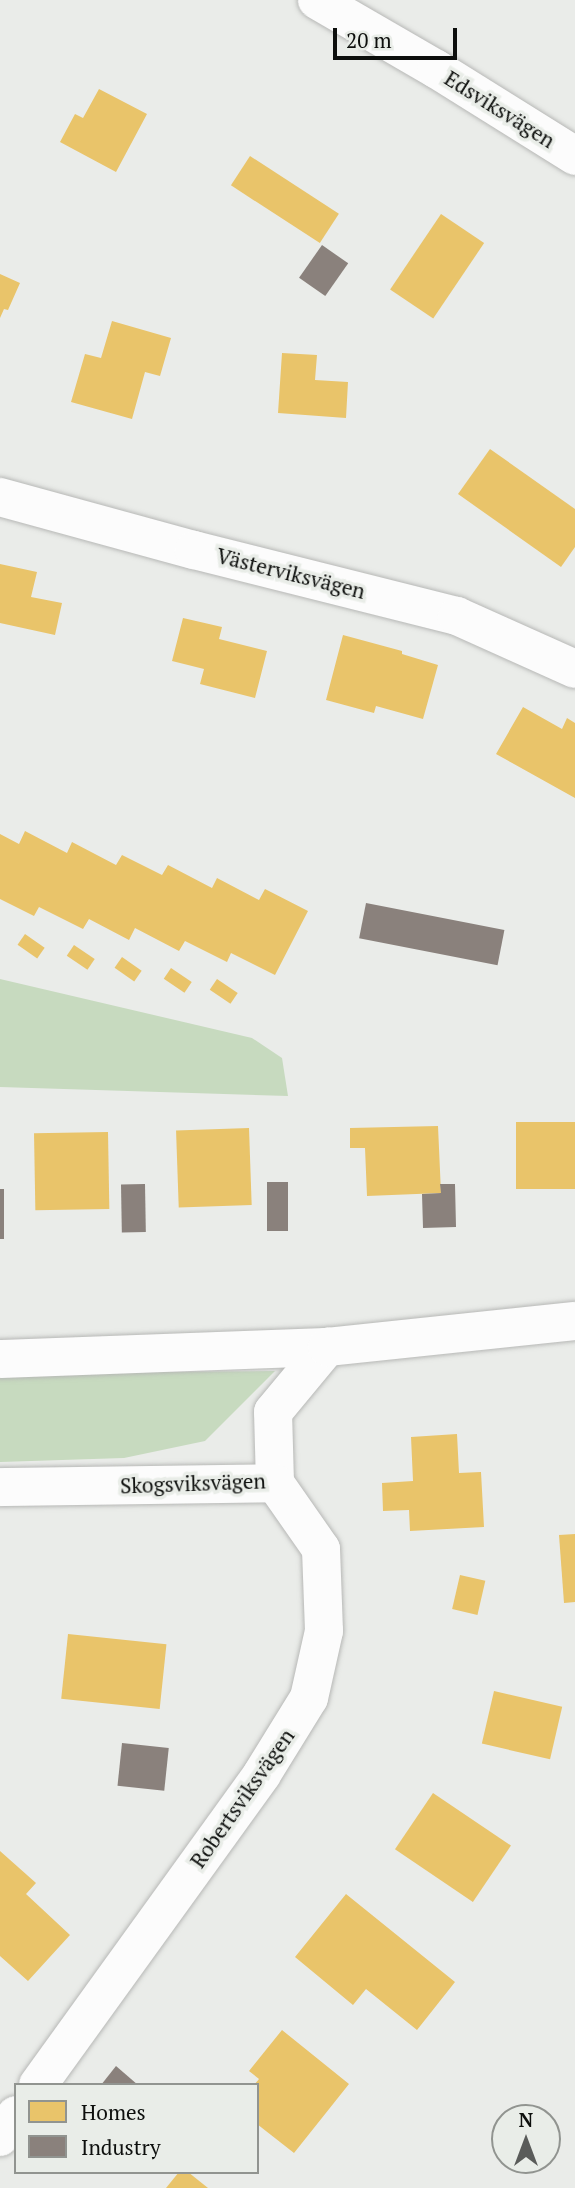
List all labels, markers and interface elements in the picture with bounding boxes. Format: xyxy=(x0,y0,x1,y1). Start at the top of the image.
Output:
scale bar xyxy=(337,14,461,58)
text: 20 m xyxy=(346,26,392,54)
street label: Edsviksvägen xyxy=(440,65,560,153)
street label: Västerviksvägen xyxy=(214,542,368,604)
street label: Skogsviksvägen xyxy=(120,1468,266,1498)
street label: Robertsviksvägen xyxy=(185,1724,299,1872)
legend xyxy=(14,2083,259,2174)
text: Homes xyxy=(81,2098,146,2126)
north arrow xyxy=(491,2104,561,2174)
text: N xyxy=(519,2107,533,2132)
text: Industry xyxy=(81,2133,161,2161)

